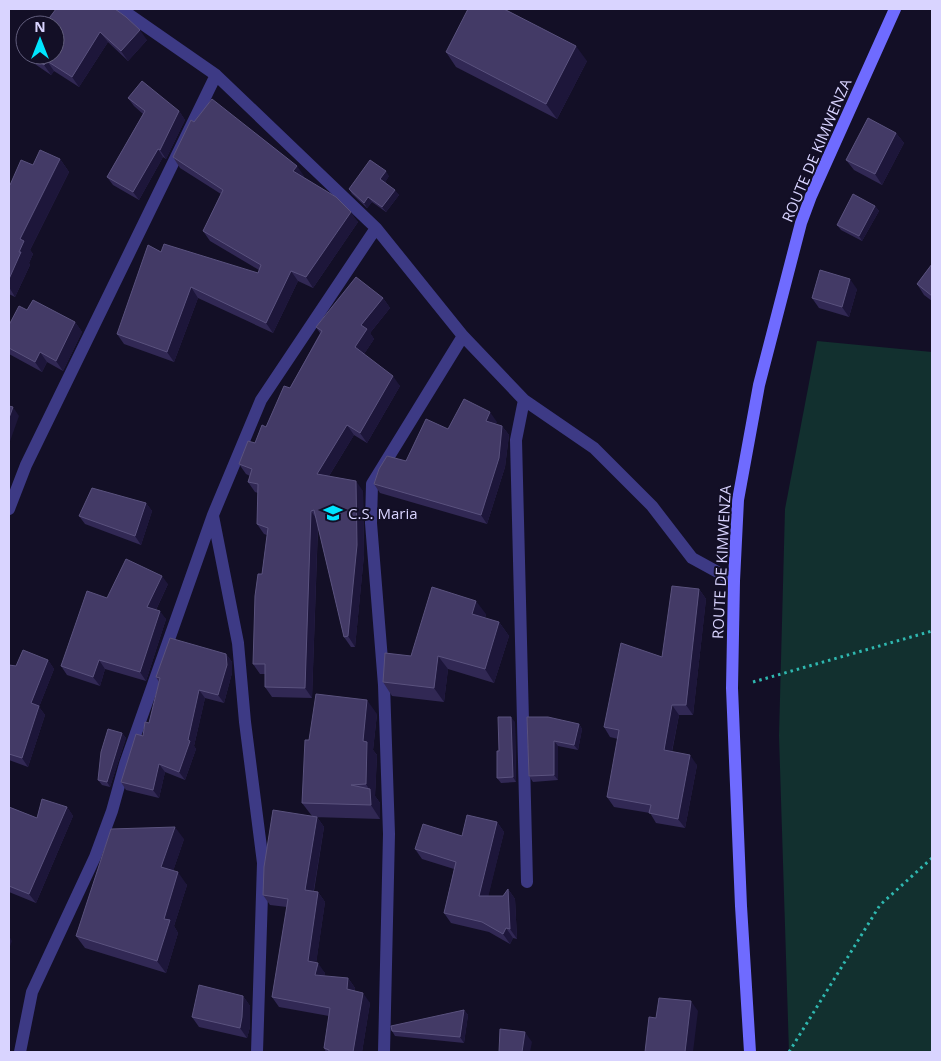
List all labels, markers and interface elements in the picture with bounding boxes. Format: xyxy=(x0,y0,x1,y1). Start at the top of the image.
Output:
north arrow xyxy=(15,15,65,65)
text: N xyxy=(34,17,46,36)
street label: ROUTE DE KIMWENZA xyxy=(777,75,855,225)
street label: ROUTE DE KIMWENZA xyxy=(707,484,735,639)
school or university icon: C.S. Maria xyxy=(322,502,344,524)
place label: C.S. Maria xyxy=(348,503,418,523)

